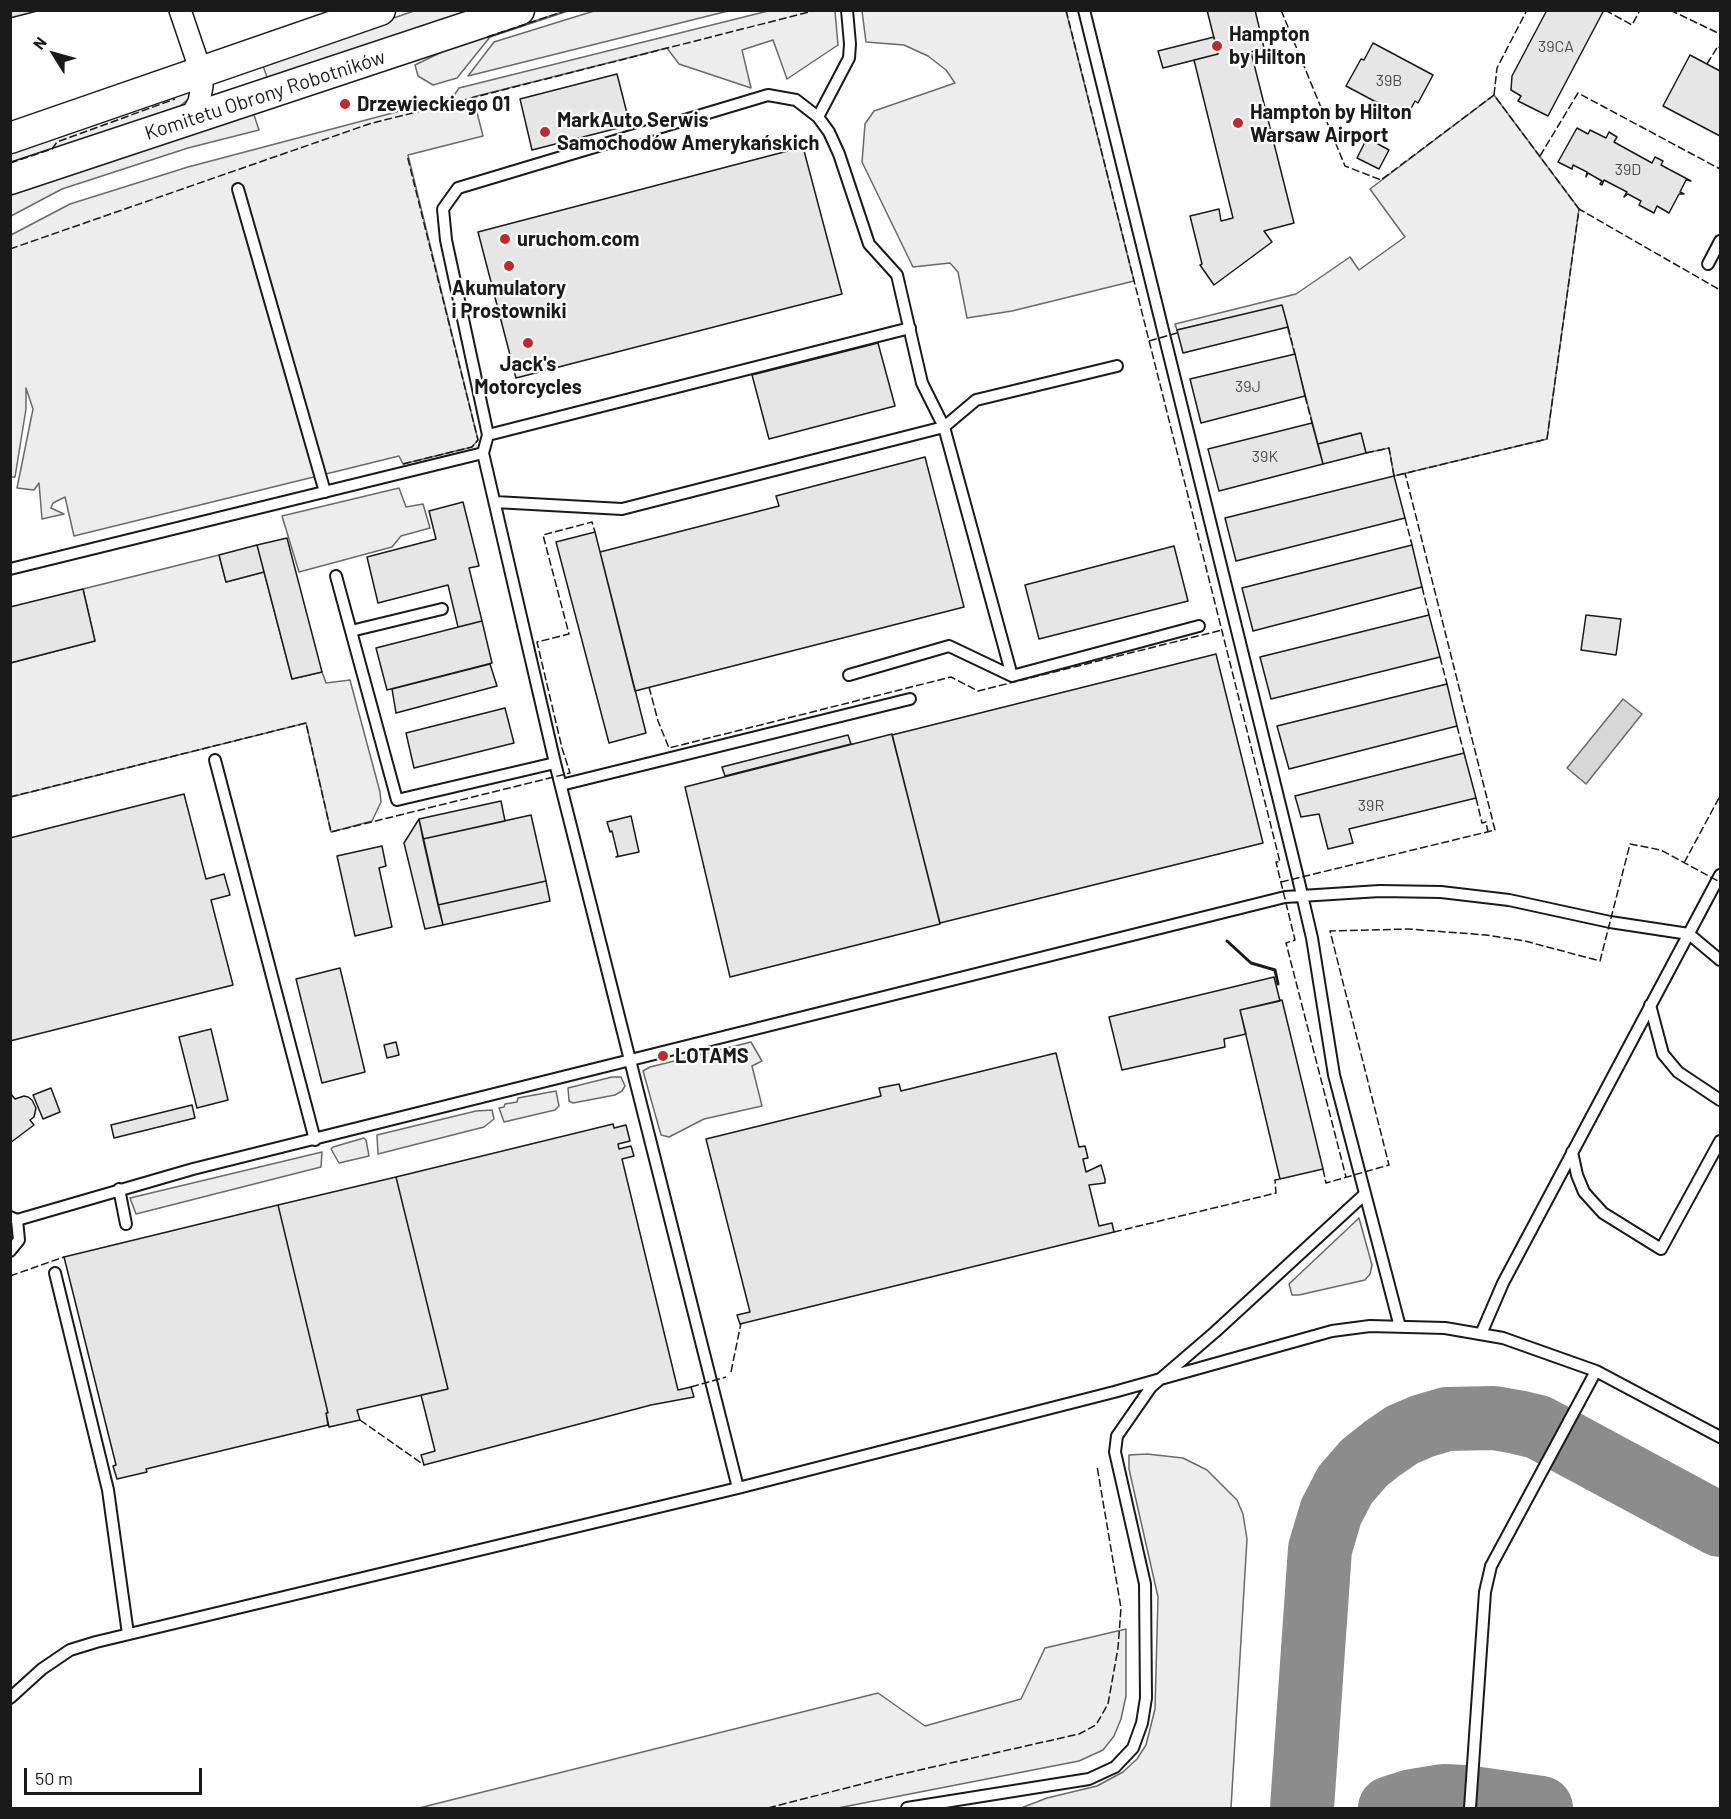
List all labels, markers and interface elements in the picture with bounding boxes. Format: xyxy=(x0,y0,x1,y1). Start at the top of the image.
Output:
place label: Hampton by Hilton xyxy=(1229,22,1310,69)
north arrow xyxy=(24,24,84,84)
text: N xyxy=(28,33,50,53)
house number: 39CA xyxy=(1538,37,1574,57)
marker: Hampton by Hilton xyxy=(1210,39,1224,53)
street label: Komitetu Obrony Robotników xyxy=(142,45,388,145)
house number: 39B xyxy=(1376,71,1402,91)
place label: Drzewieckiego 01 xyxy=(357,92,510,116)
marker: Drzewieckiego 01 xyxy=(338,97,352,111)
place label: Hampton by Hilton Warsaw Airport xyxy=(1250,100,1412,147)
place label: MarkAuto Serwis Samochodów Amerykańskich xyxy=(557,108,819,155)
marker: Hampton by Hilton Warsaw Airport xyxy=(1231,116,1245,130)
marker: MarkAuto Serwis Samochodów Amerykańskich xyxy=(538,125,552,139)
house number: 39D xyxy=(1615,160,1641,180)
place label: uruchom.com xyxy=(517,227,639,251)
marker: uruchom.com xyxy=(498,232,512,246)
marker: Akumulatory i Prostowniki xyxy=(502,259,516,273)
place label: Akumulatory i Prostowniki xyxy=(451,276,567,323)
marker: Jack's Motorcycles xyxy=(521,336,535,350)
place label: Jack's Motorcycles xyxy=(474,352,582,399)
house number: 39J xyxy=(1235,377,1261,397)
house number: 39K xyxy=(1252,447,1278,467)
house number: 39R xyxy=(1358,796,1384,816)
place label: LOTAMS xyxy=(675,1044,749,1068)
marker: LOTAMS xyxy=(656,1049,670,1063)
scale bar xyxy=(27,1756,206,1794)
text: 50 m xyxy=(35,1767,73,1789)

